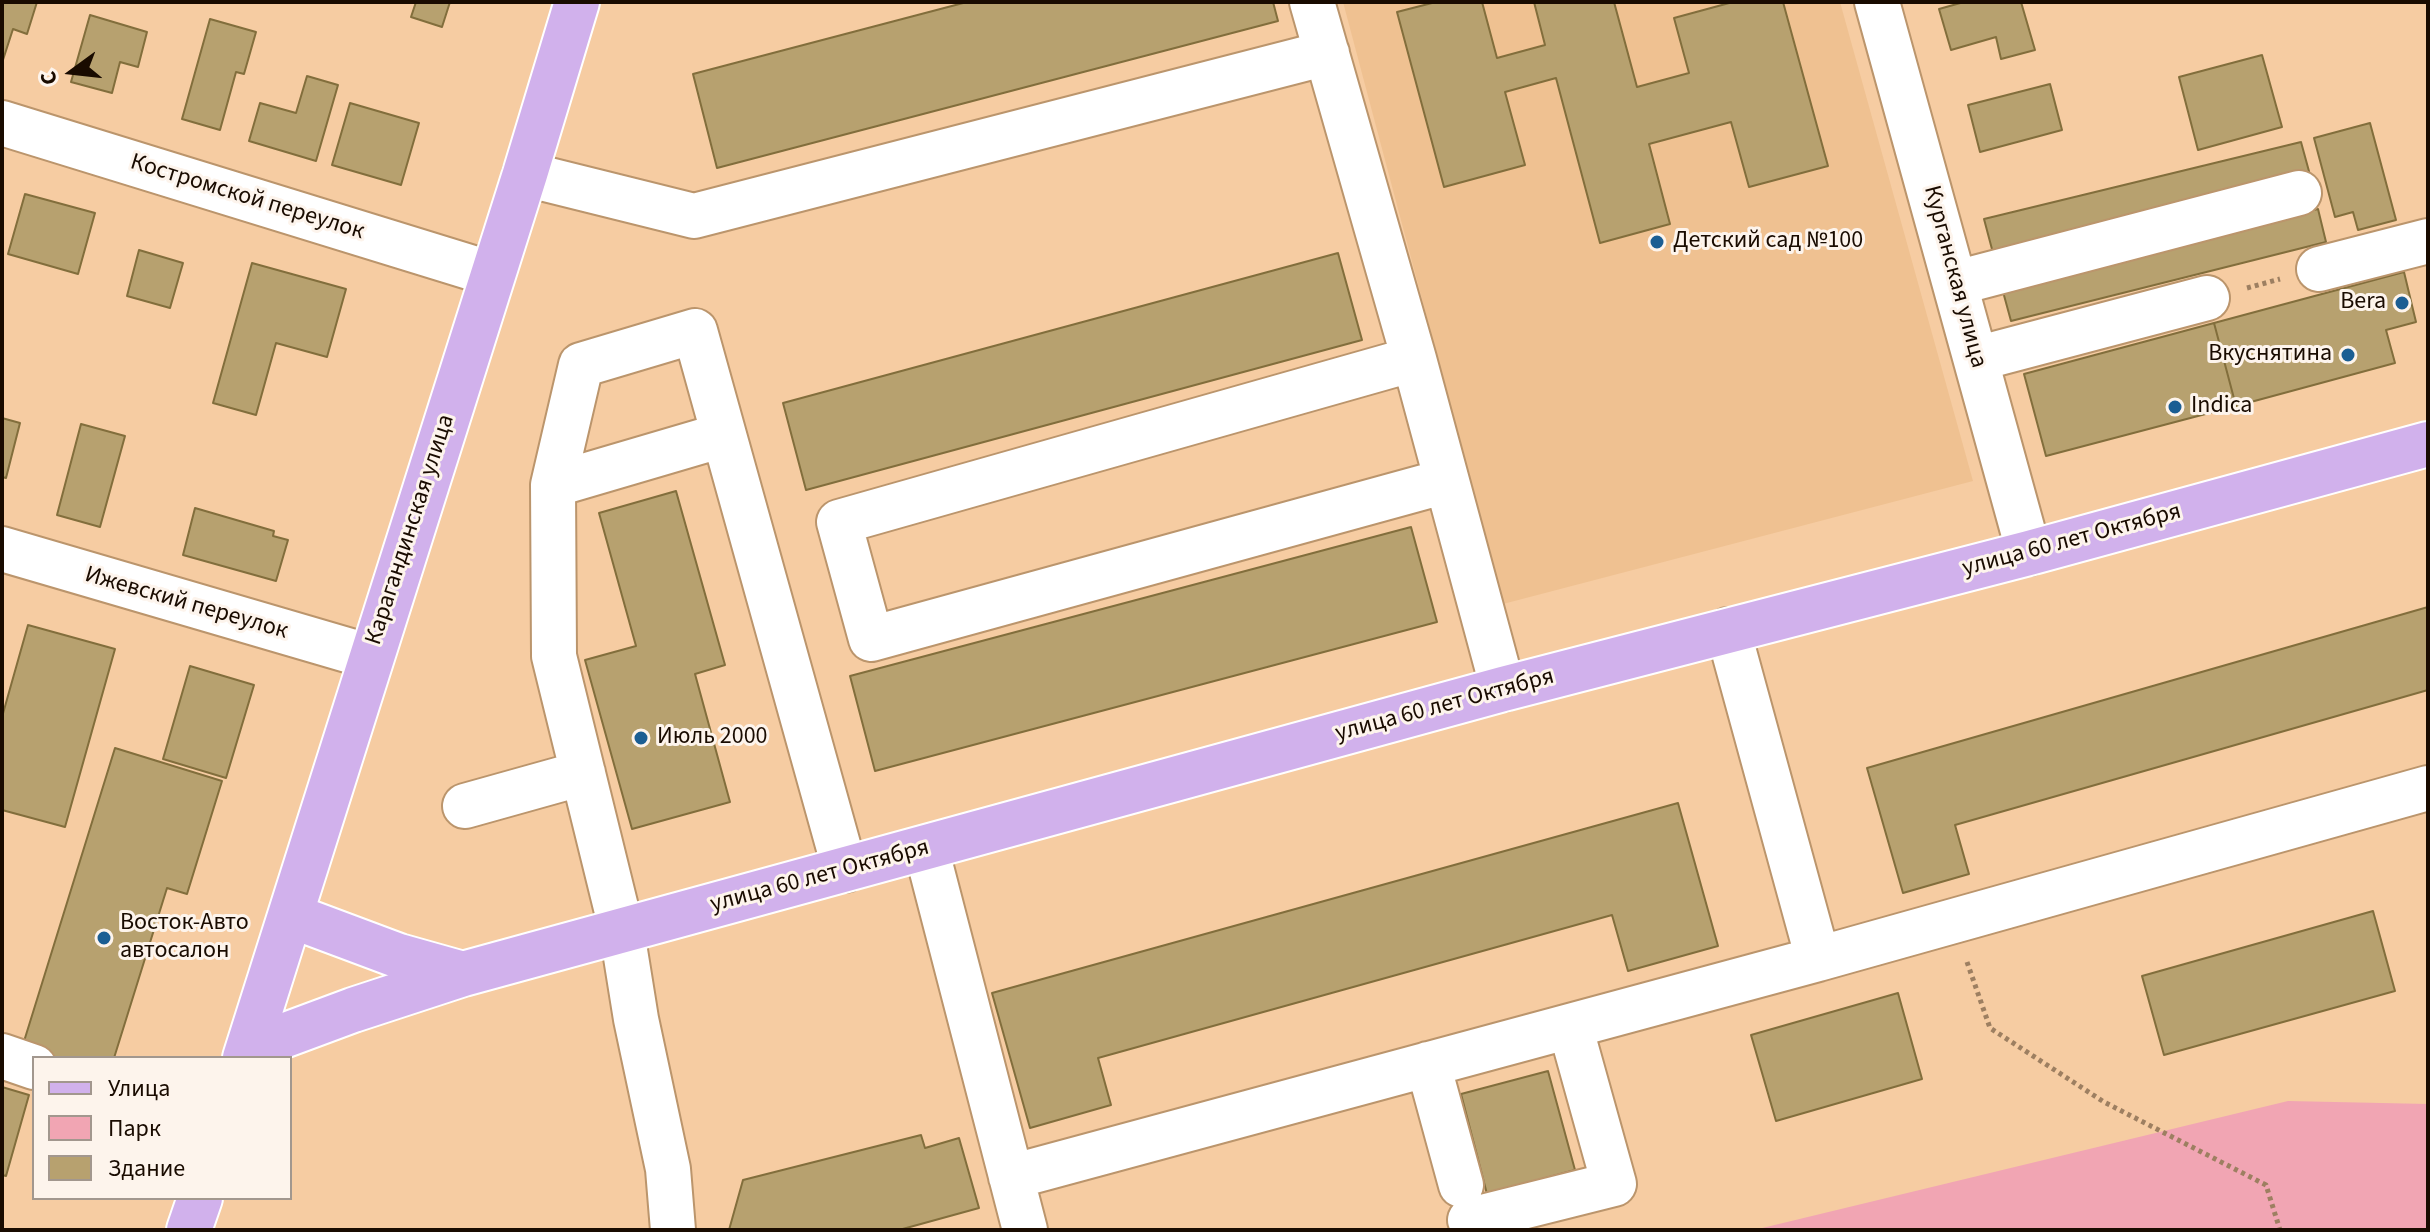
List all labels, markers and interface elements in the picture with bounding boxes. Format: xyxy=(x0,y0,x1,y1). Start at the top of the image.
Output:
north arrow xyxy=(32,32,112,112)
text: С xyxy=(32,68,66,89)
street label: Костромской переулок xyxy=(127,149,367,247)
street label: Курганская улица xyxy=(1916,183,1992,371)
place label: Детский сад №100 xyxy=(1673,228,1863,256)
marker: Детский сад №100 xyxy=(1648,233,1666,251)
place label: Bera xyxy=(2340,289,2386,317)
marker: Bera xyxy=(2393,294,2411,312)
place label: Вкуснятина xyxy=(2208,341,2332,369)
marker: Вкуснятина xyxy=(2339,346,2357,364)
place label: Indica xyxy=(2191,393,2252,421)
marker: Indica xyxy=(2166,398,2184,416)
street label: Карагандинская улица xyxy=(360,411,462,649)
street label: улица 60 лет Октября xyxy=(1960,498,2184,584)
street label: Ижевский переулок xyxy=(81,561,291,647)
street label: улица 60 лет Октября xyxy=(1333,663,1557,749)
place label: Июль 2000 xyxy=(657,724,768,752)
marker: Июль 2000 xyxy=(632,729,650,747)
street label: улица 60 лет Октября xyxy=(708,834,932,920)
place label: Восток-Авто автосалон xyxy=(120,910,249,966)
marker: Восток-Авто автосалон xyxy=(95,929,113,947)
legend xyxy=(32,1056,292,1200)
text: Улица xyxy=(108,1071,170,1106)
text: Парк xyxy=(108,1111,161,1146)
text: Здание xyxy=(108,1151,185,1186)

